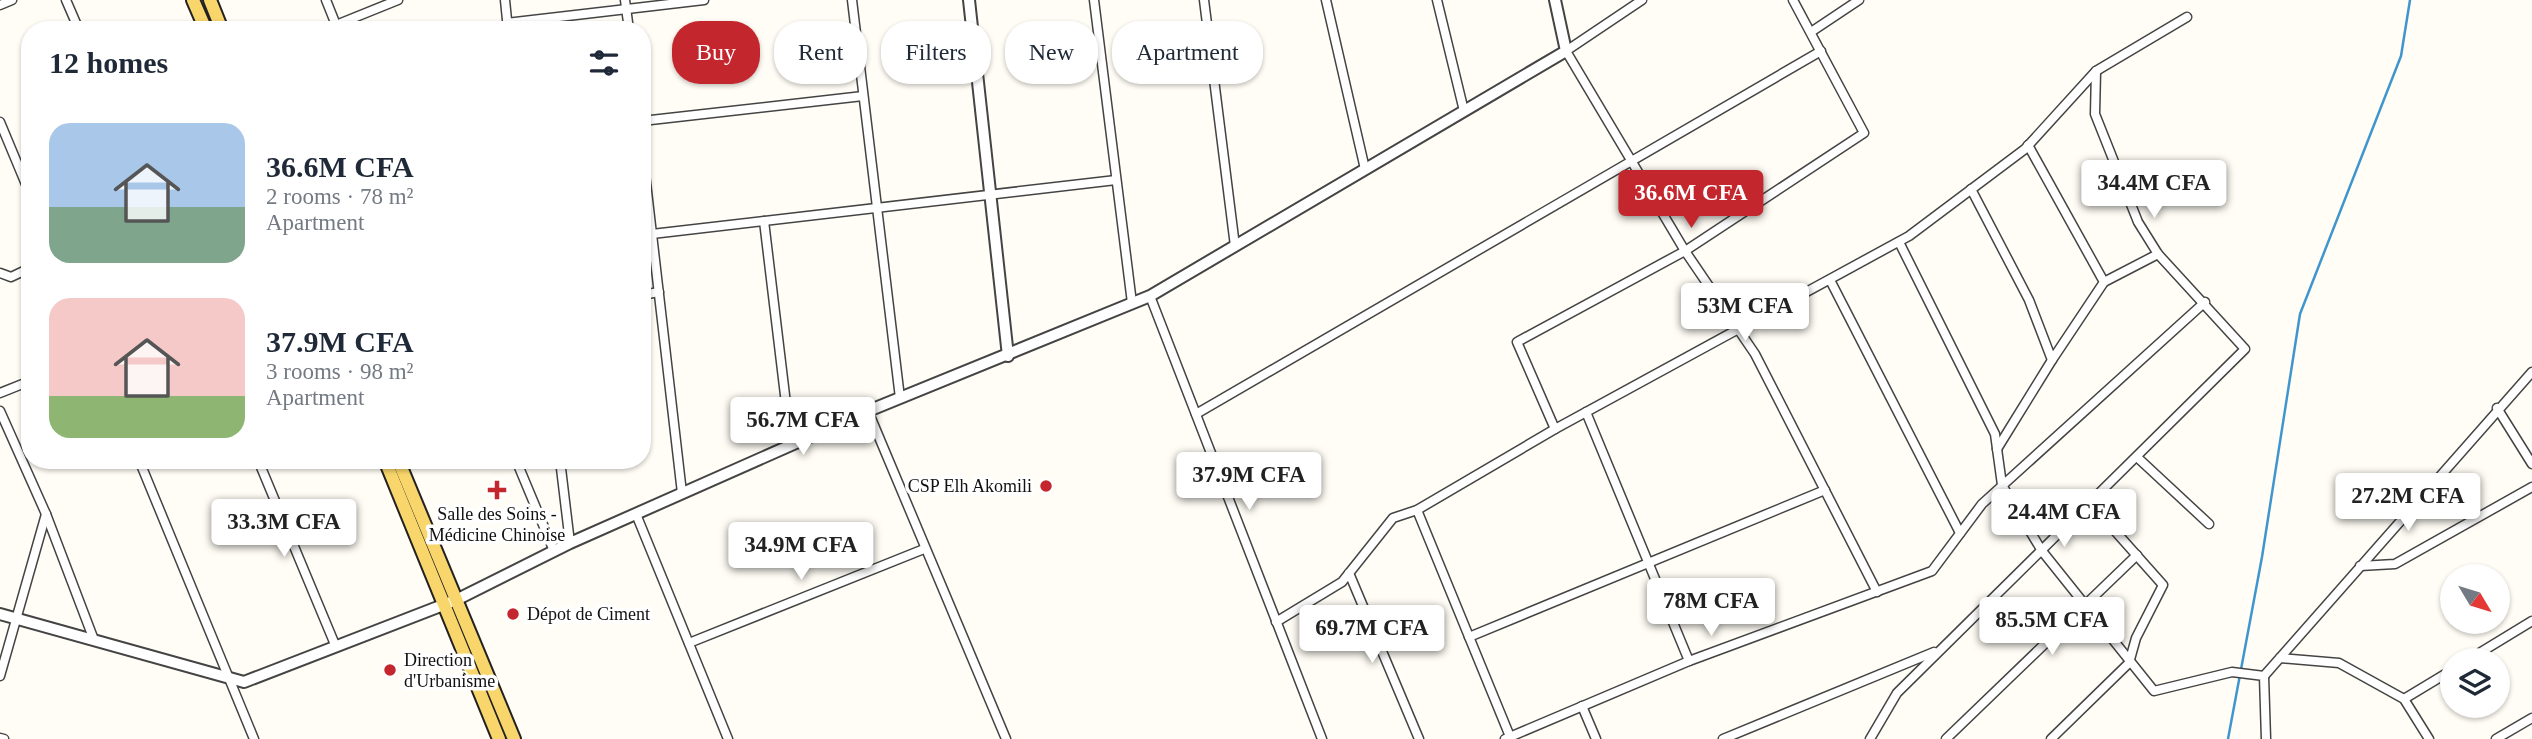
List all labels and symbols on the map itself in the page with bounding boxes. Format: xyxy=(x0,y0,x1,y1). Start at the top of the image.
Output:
pin: 34.4M CFA xyxy=(2074,160,2234,220)
pin: 36.6M CFA xyxy=(1611,170,1771,230)
pin: 53M CFA xyxy=(1680,284,1810,343)
pin: 56.7M CFA xyxy=(723,398,883,457)
pin: 37.9M CFA xyxy=(1169,452,1329,512)
pin: 27.2M CFA xyxy=(2328,474,2488,533)
place label: CSP Elh Akomili xyxy=(908,476,1032,496)
marker: CSP Elh Akomili xyxy=(1038,478,1054,494)
marker: Salle des Soins - Médicine Chinoise xyxy=(487,480,507,500)
pin: 24.4M CFA xyxy=(1984,490,2144,549)
pin: 33.3M CFA xyxy=(204,500,364,559)
place label: Salle des Soins - Médicine Chinoise xyxy=(429,504,565,545)
pin: 34.9M CFA xyxy=(721,522,881,582)
north arrow xyxy=(2440,564,2510,634)
pin: 78M CFA xyxy=(1646,578,1776,638)
pin: 85.5M CFA xyxy=(1972,598,2132,657)
place label: Dépot de Ciment xyxy=(527,604,650,624)
marker: Dépot de Ciment xyxy=(505,606,521,622)
pin: 69.7M CFA xyxy=(1292,606,1452,665)
place label: Direction d'Urbanisme xyxy=(404,650,495,691)
marker: Direction d'Urbanisme xyxy=(382,662,398,678)

